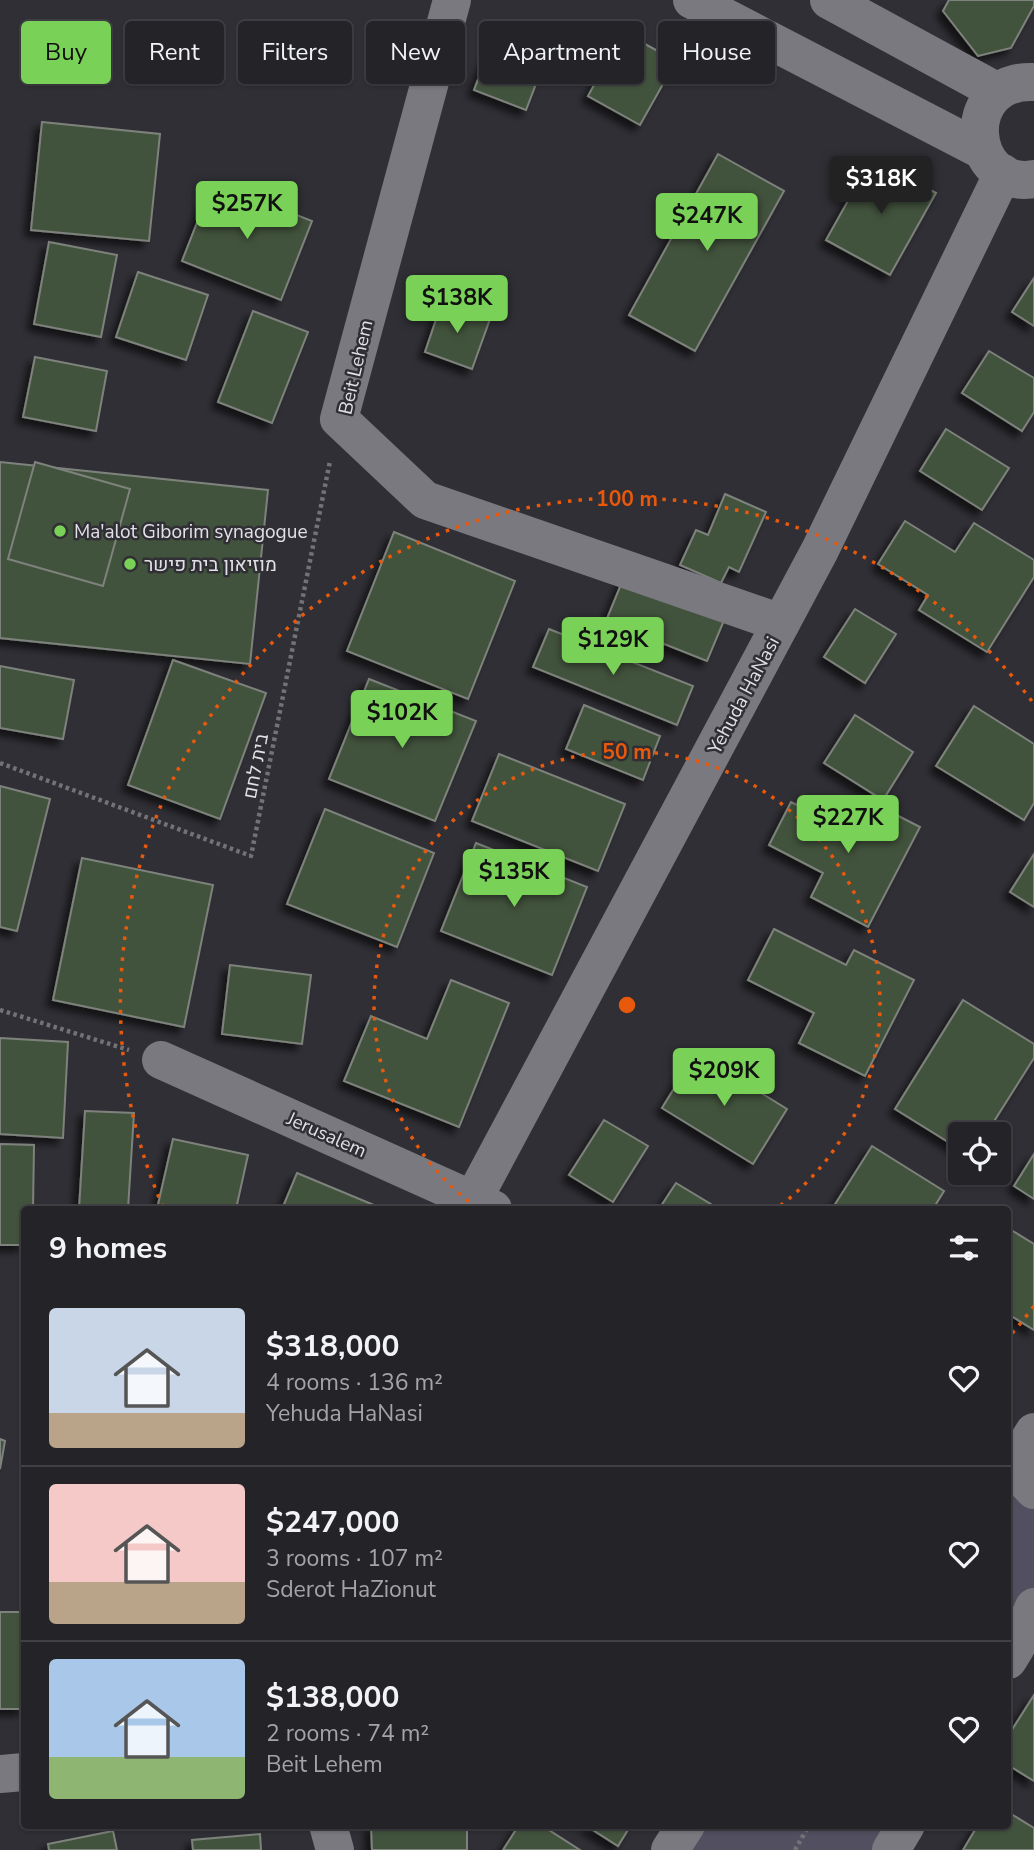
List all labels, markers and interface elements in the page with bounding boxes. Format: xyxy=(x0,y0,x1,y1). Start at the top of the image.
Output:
chip: Buy xyxy=(21,21,111,84)
chip: Rent xyxy=(125,21,224,84)
chip: Filters xyxy=(238,21,352,84)
chip: New xyxy=(366,21,465,84)
chip: Apartment xyxy=(479,21,644,84)
chip: House xyxy=(658,21,775,84)
pin: $318K xyxy=(832,156,930,216)
text: $318K xyxy=(846,163,916,194)
pin: $257K xyxy=(198,182,296,241)
text: $257K xyxy=(212,188,282,219)
pin: $247K xyxy=(658,194,756,253)
text: $247K xyxy=(672,200,742,231)
pin: $138K xyxy=(408,276,506,335)
text: $138K xyxy=(422,282,492,313)
street label: Beit Lehem xyxy=(332,317,379,417)
text: 100 m xyxy=(596,485,658,513)
place label: Ma'alot Giborim synagogue xyxy=(74,519,308,545)
marker: Ma'alot Giborim synagogue xyxy=(52,523,68,539)
place label: מוזיאון בית פישר xyxy=(144,552,277,578)
marker: מוזיאון בית פישר xyxy=(122,556,138,572)
pin: $129K xyxy=(564,618,662,677)
text: $129K xyxy=(578,624,648,655)
street label: Yehuda HaNasi xyxy=(702,632,786,760)
pin: $102K xyxy=(353,690,451,750)
text: $102K xyxy=(367,697,437,728)
street label: בית לחם xyxy=(237,731,275,801)
text: 50 m xyxy=(602,738,652,766)
pin: $227K xyxy=(799,796,897,855)
text: $227K xyxy=(813,802,883,833)
pin: $135K xyxy=(465,850,563,909)
text: $135K xyxy=(479,856,549,887)
centre of rings xyxy=(615,993,639,1017)
pin: $209K xyxy=(675,1048,773,1108)
text: $209K xyxy=(689,1055,759,1086)
street label: Jerusalem xyxy=(282,1105,371,1164)
map controls xyxy=(948,1122,1011,1185)
button: locate xyxy=(948,1122,1011,1185)
text: 9 homes xyxy=(49,1228,167,1269)
icon: filters xyxy=(945,1229,983,1267)
text: $318,000 xyxy=(266,1326,399,1367)
icon: home xyxy=(105,1336,189,1420)
icon: heart xyxy=(945,1359,983,1397)
text: 4 rooms · 136 m² xyxy=(266,1367,443,1398)
text: Yehuda HaNasi xyxy=(266,1398,423,1429)
text: $247,000 xyxy=(266,1502,399,1543)
icon: home xyxy=(105,1512,189,1596)
icon: heart xyxy=(945,1535,983,1573)
text: 3 rooms · 107 m² xyxy=(266,1543,443,1574)
text: Sderot HaZionut xyxy=(266,1574,436,1605)
text: $138,000 xyxy=(266,1677,399,1718)
icon: home xyxy=(105,1687,189,1771)
icon: heart xyxy=(945,1710,983,1748)
text: 2 rooms · 74 m² xyxy=(266,1718,429,1749)
text: Beit Lehem xyxy=(266,1749,383,1780)

